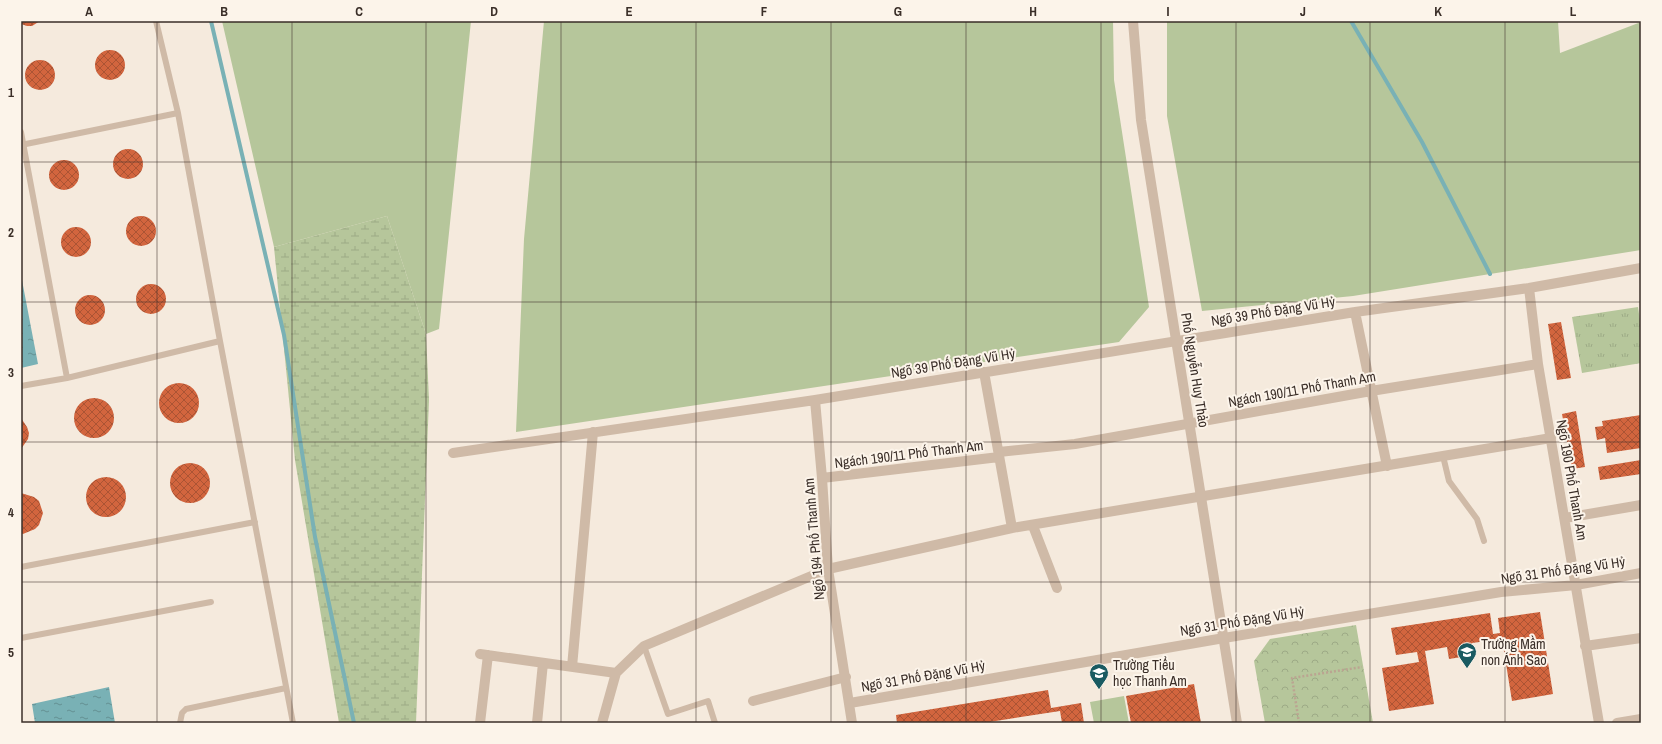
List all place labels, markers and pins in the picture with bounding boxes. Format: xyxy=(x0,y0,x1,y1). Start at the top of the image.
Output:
place label: Trường Mầm non Ánh Sao xyxy=(1481,635,1547,669)
school or university icon: Trường Mầm non Ánh Sao xyxy=(1456,641,1478,669)
place label: Trường Tiểu học Thanh Am xyxy=(1113,656,1187,690)
school or university icon: Trường Tiểu học Thanh Am xyxy=(1088,662,1110,690)

